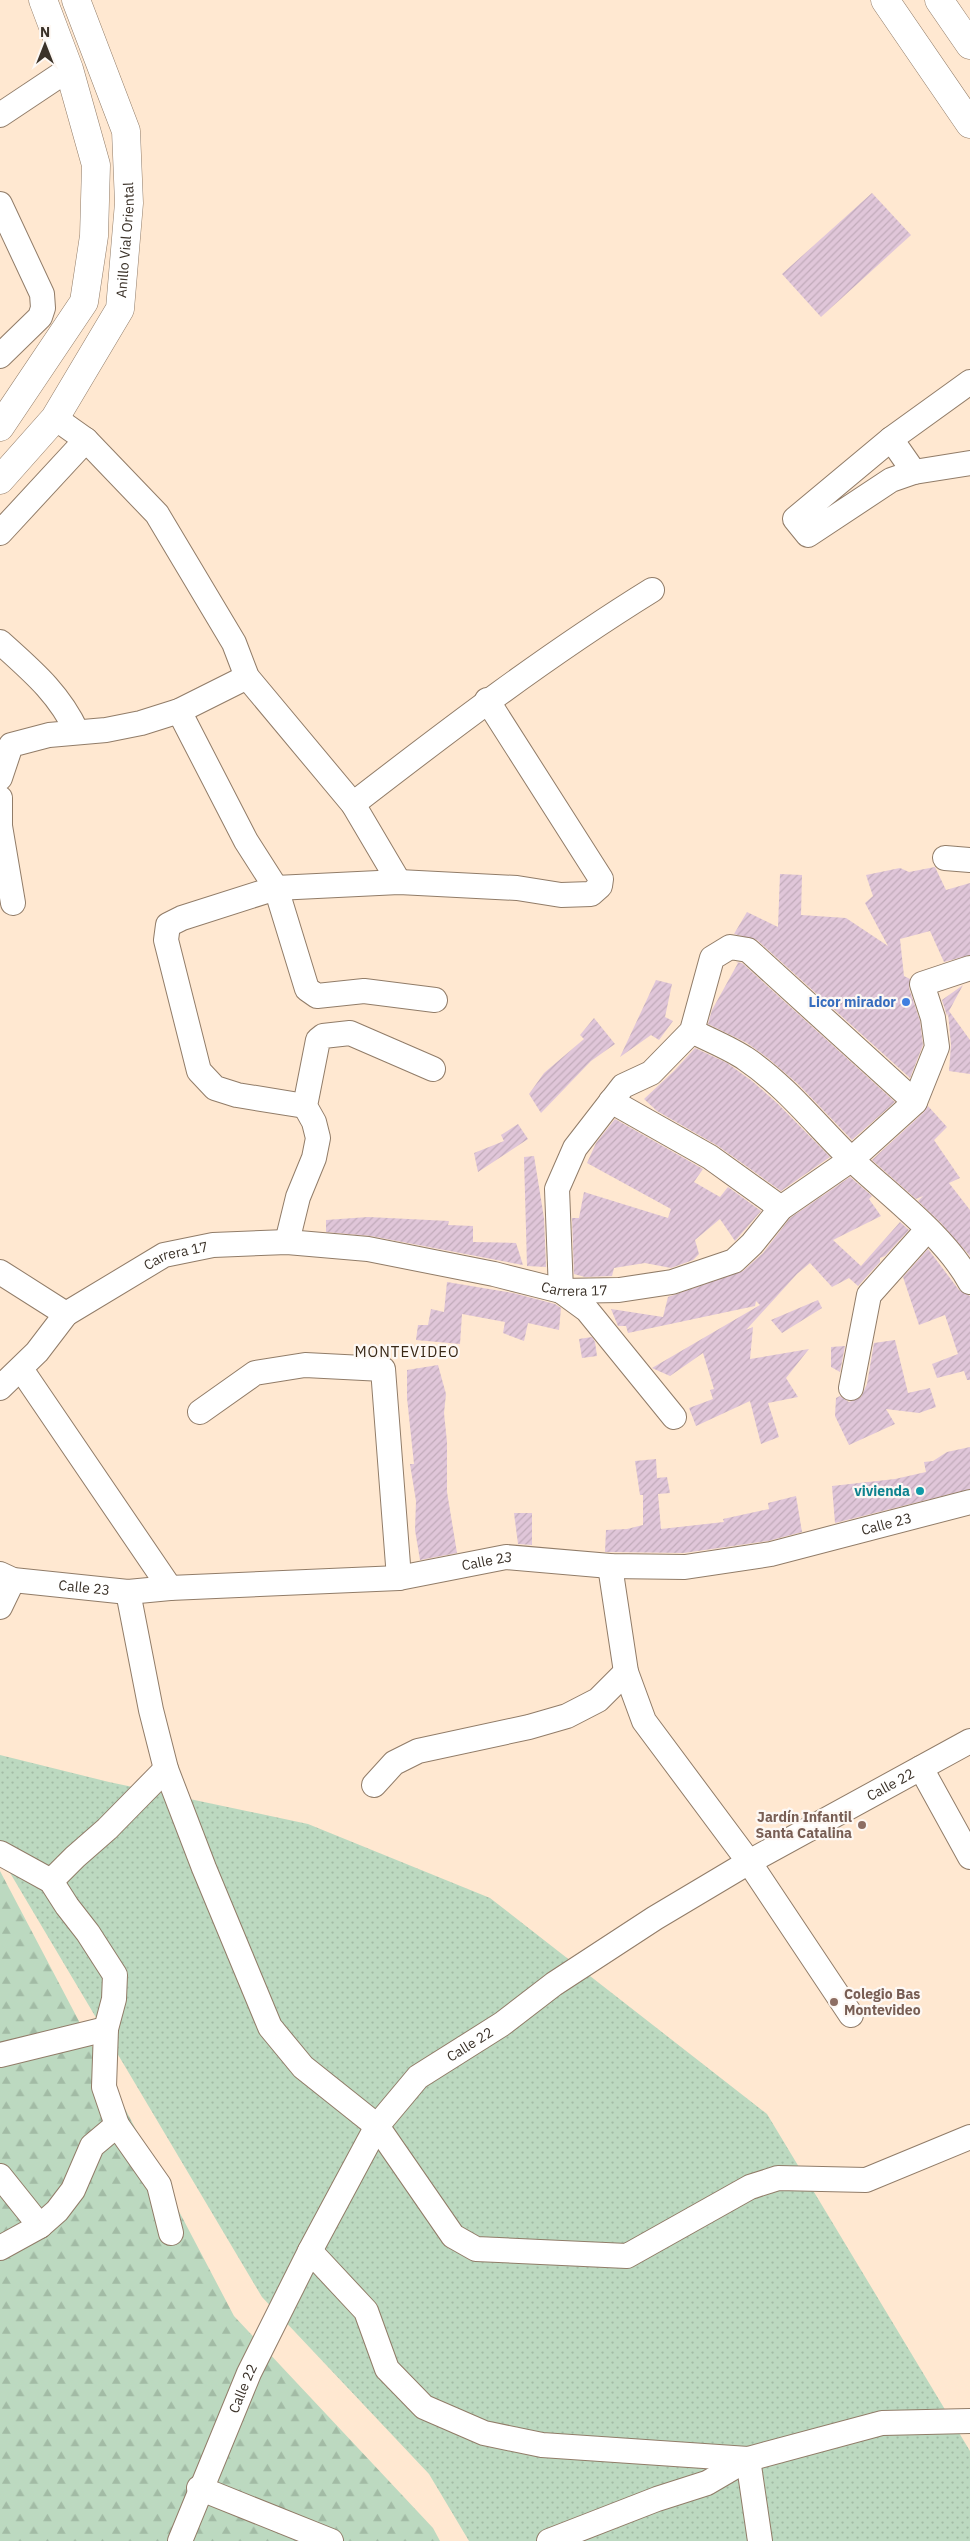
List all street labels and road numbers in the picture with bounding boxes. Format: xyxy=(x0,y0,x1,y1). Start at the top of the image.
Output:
street label: Anillo Vial Oriental xyxy=(112,182,138,299)
street label: Carrera 17 xyxy=(140,1237,209,1274)
street label: Carrera 17 xyxy=(539,1277,608,1300)
street label: Calle 23 xyxy=(859,1509,914,1539)
street label: Calle 23 xyxy=(460,1548,513,1575)
street label: Calle 23 xyxy=(58,1576,111,1599)
street label: Calle 22 xyxy=(864,1764,917,1805)
street label: Calle 22 xyxy=(443,2023,496,2066)
street label: Calle 22 xyxy=(225,2361,261,2416)

